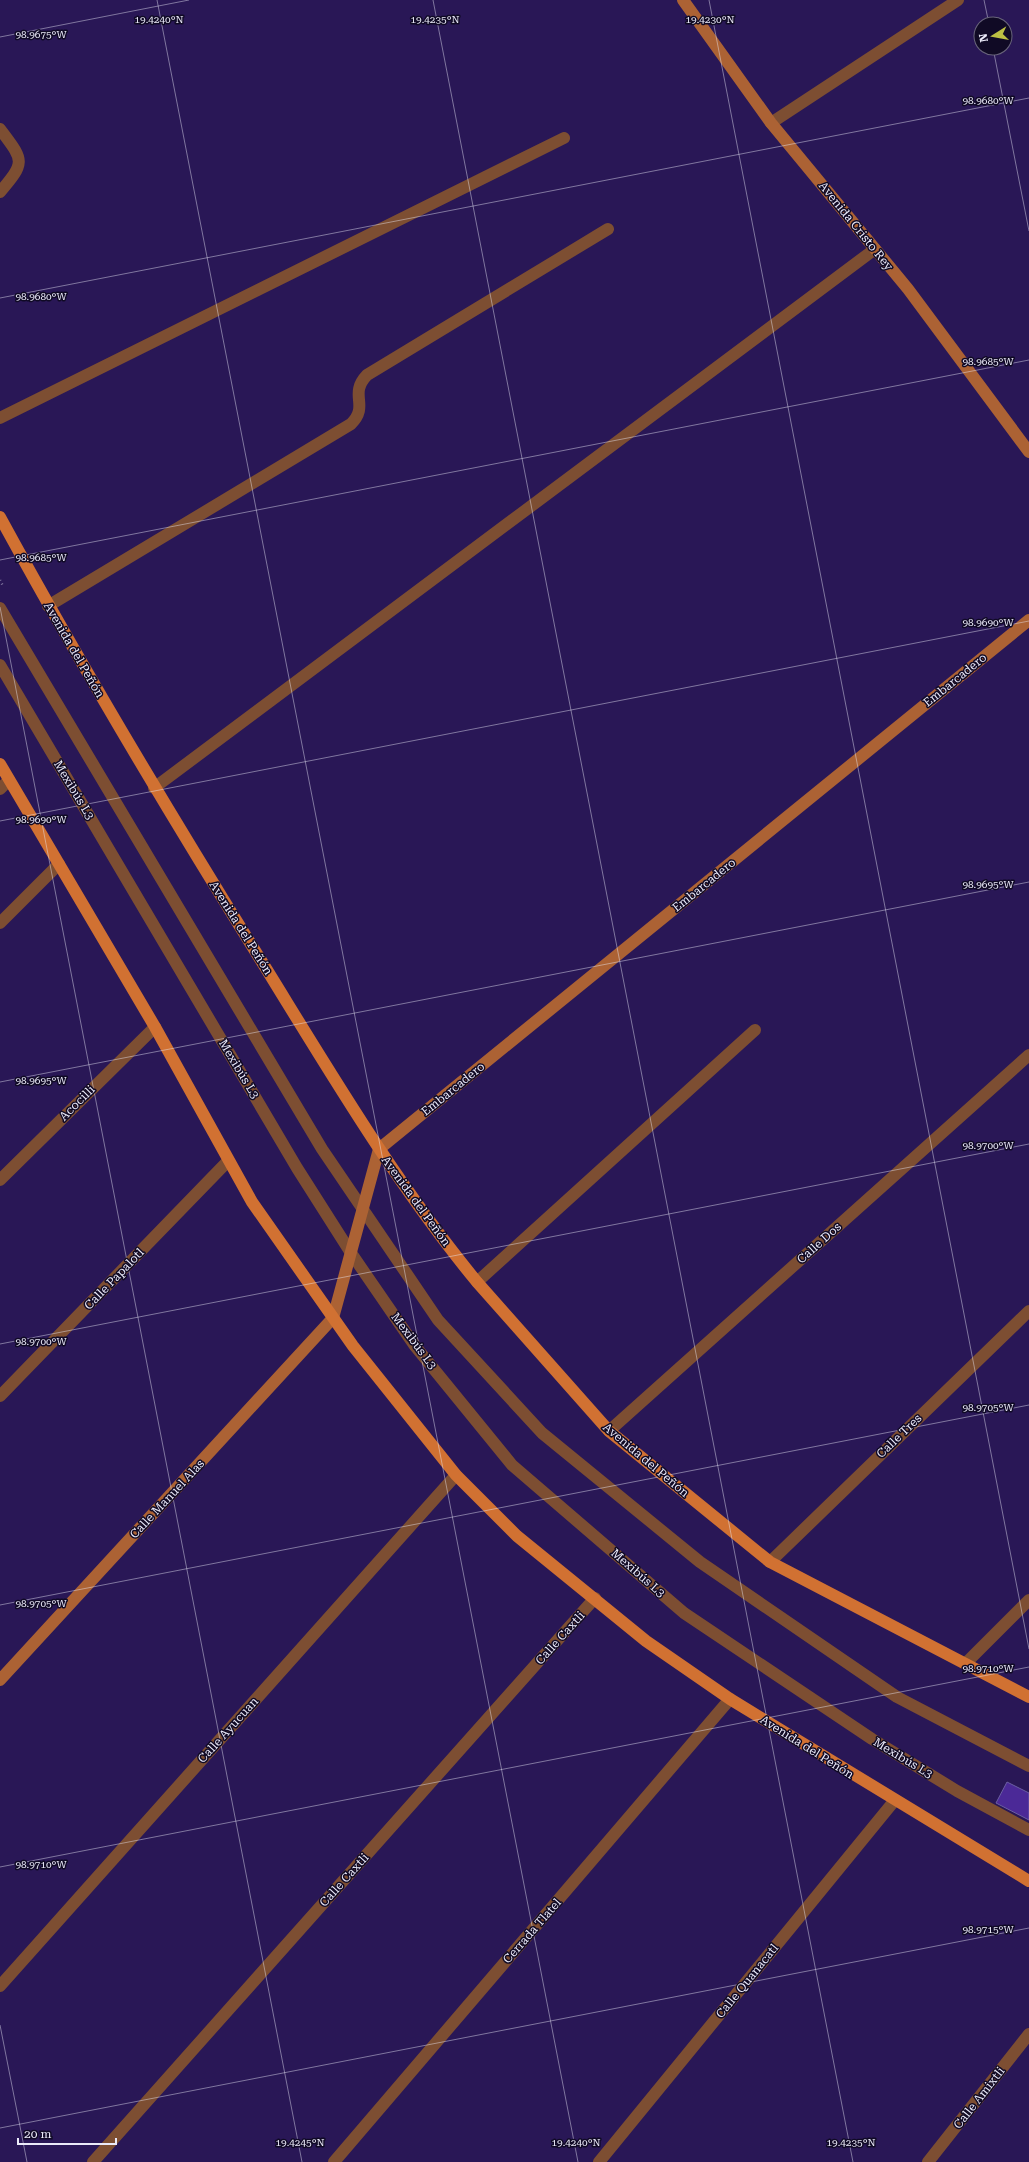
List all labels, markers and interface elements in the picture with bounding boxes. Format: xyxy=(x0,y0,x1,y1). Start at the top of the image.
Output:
text: 19.4240°N xyxy=(134,14,184,25)
text: 19.4235°N xyxy=(410,14,460,25)
text: 19.4230°N xyxy=(685,14,735,25)
north arrow xyxy=(973,16,1013,56)
text: 98.9675°W xyxy=(15,29,67,40)
text: N xyxy=(976,32,991,43)
text: 98.9680°W xyxy=(962,95,1014,106)
street label: Avenida Cristo Rey xyxy=(816,179,897,274)
text: 98.9680°W xyxy=(15,291,67,302)
text: 98.9685°W xyxy=(962,356,1014,367)
text: 98.9685°W xyxy=(15,552,67,563)
street label: Avenida del Peñón xyxy=(41,600,107,700)
text: 98.9690°W xyxy=(962,617,1014,628)
street label: Embarcadero xyxy=(921,650,989,710)
street label: Mexibús L3 xyxy=(51,758,97,822)
text: 98.9690°W xyxy=(15,814,67,825)
street label: Embarcadero xyxy=(670,855,738,915)
street label: Avenida del Peñón xyxy=(206,879,276,978)
text: 98.9695°W xyxy=(962,879,1014,890)
street label: Mexibús L3 xyxy=(216,1037,262,1101)
street label: Embarcadero xyxy=(419,1059,487,1119)
text: 98.9695°W xyxy=(15,1075,67,1086)
street label: Acocilli xyxy=(56,1082,98,1124)
text: 98.9700°W xyxy=(962,1140,1014,1151)
street label: Avenida del Peñón xyxy=(379,1153,454,1249)
street label: Calle Dos xyxy=(794,1219,844,1266)
street label: Calle Papalotl xyxy=(81,1245,147,1312)
street label: Mexibús L3 xyxy=(388,1310,440,1372)
text: 98.9700°W xyxy=(15,1336,67,1347)
text: 98.9705°W xyxy=(962,1402,1014,1413)
street label: Calle Tres xyxy=(874,1411,925,1461)
street label: Avenida del Peñón xyxy=(600,1420,692,1500)
street label: Calle Manuel Alas xyxy=(127,1456,207,1541)
street label: Mexibús L3 xyxy=(608,1546,668,1600)
text: 98.9705°W xyxy=(15,1598,67,1609)
street label: Calle Caxtli xyxy=(532,1608,588,1667)
text: 98.9710°W xyxy=(962,1663,1014,1674)
street label: Calle Ayucuan xyxy=(195,1694,261,1766)
street label: Avenida del Peñón xyxy=(758,1712,857,1782)
street label: Mexibús L3 xyxy=(871,1735,935,1781)
street label: Calle Caxtli xyxy=(316,1850,372,1909)
text: 98.9710°W xyxy=(15,1859,67,1870)
street label: Cerrada Tlatel xyxy=(500,1896,564,1966)
text: 98.9715°W xyxy=(962,1924,1014,1935)
street label: Calle Quanacatl xyxy=(713,1941,781,2021)
street label: Calle Amixtli xyxy=(951,2064,1008,2132)
scale bar xyxy=(18,2120,116,2146)
text: 20 m xyxy=(24,2127,51,2141)
text: 19.4245°N xyxy=(275,2137,325,2148)
text: 19.4240°N xyxy=(551,2137,601,2148)
text: 19.4235°N xyxy=(826,2137,876,2148)

